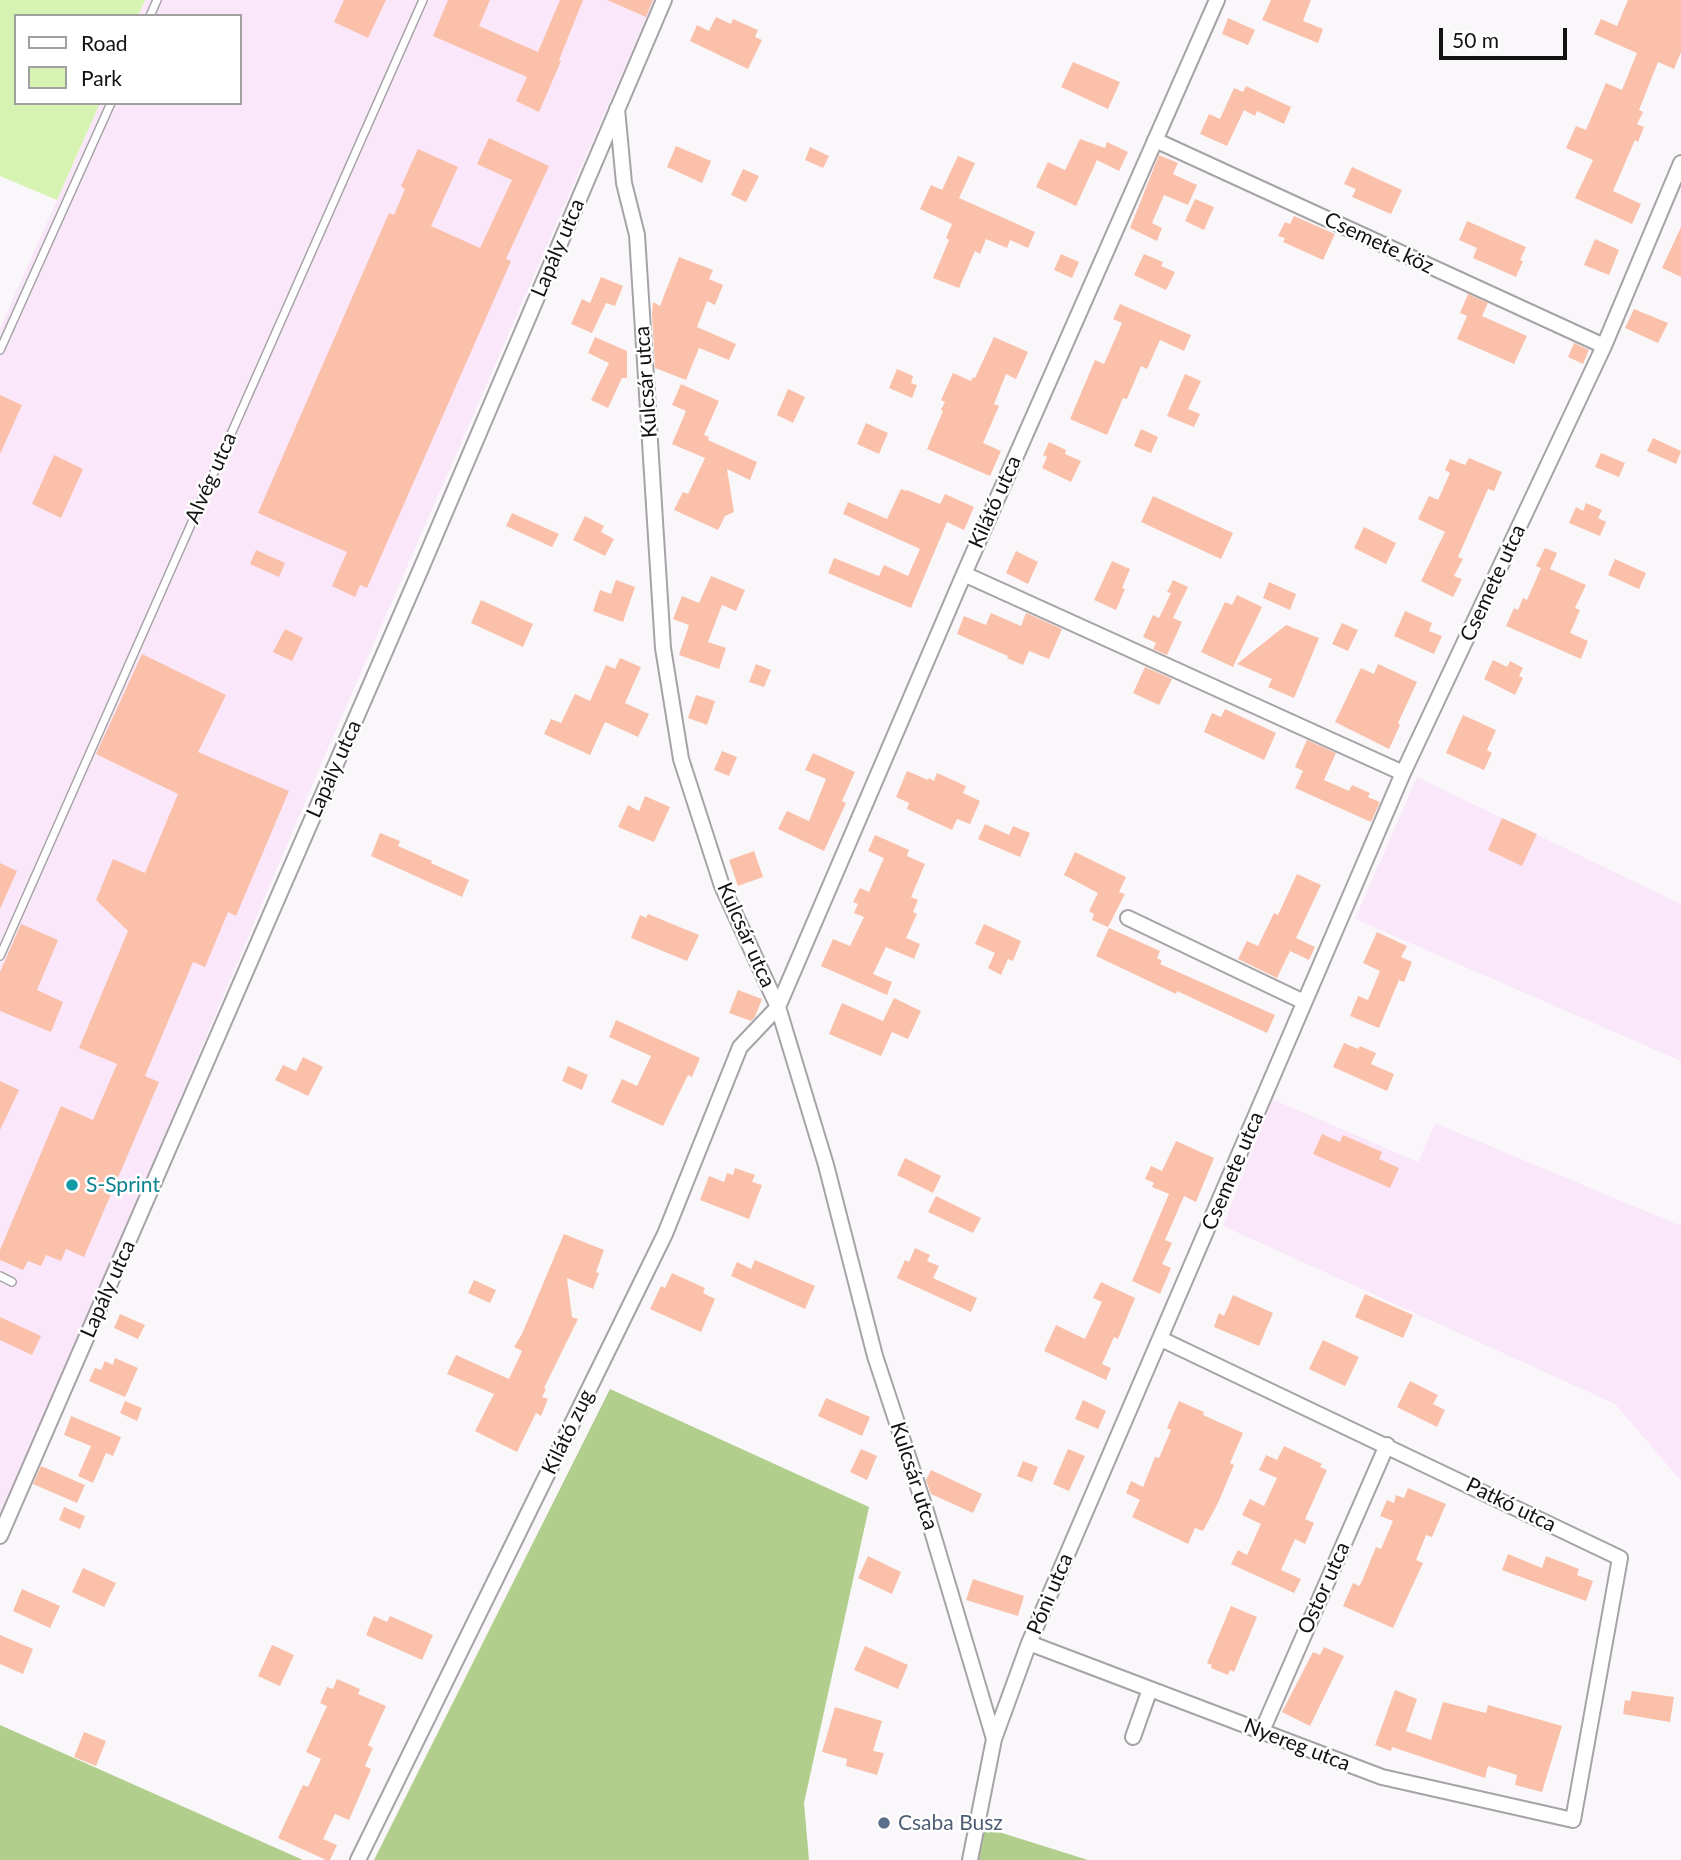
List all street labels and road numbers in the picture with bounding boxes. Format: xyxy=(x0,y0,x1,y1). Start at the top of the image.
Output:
street label: Lapály utca xyxy=(526,195,590,301)
street label: Csemete köz xyxy=(1320,207,1438,279)
street label: Kulcsár utca xyxy=(630,325,662,439)
street label: Alvég utca xyxy=(180,429,242,527)
street label: Kilátó utca xyxy=(963,452,1027,552)
street label: Csemete utca xyxy=(1455,521,1531,645)
street label: Lapály utca xyxy=(301,716,367,822)
street label: Kulcsár utca xyxy=(712,879,780,991)
street label: Csemete utca xyxy=(1197,1108,1269,1234)
street label: Lapály utca xyxy=(75,1236,141,1342)
street label: Kilátó zug xyxy=(537,1386,599,1478)
street label: Kulcsár utca xyxy=(885,1419,943,1533)
street label: Patkó utca xyxy=(1462,1472,1560,1538)
street label: Ostor utca xyxy=(1293,1538,1355,1638)
street label: Póni utca xyxy=(1022,1550,1078,1638)
street label: Nyereg utca xyxy=(1240,1713,1354,1777)

